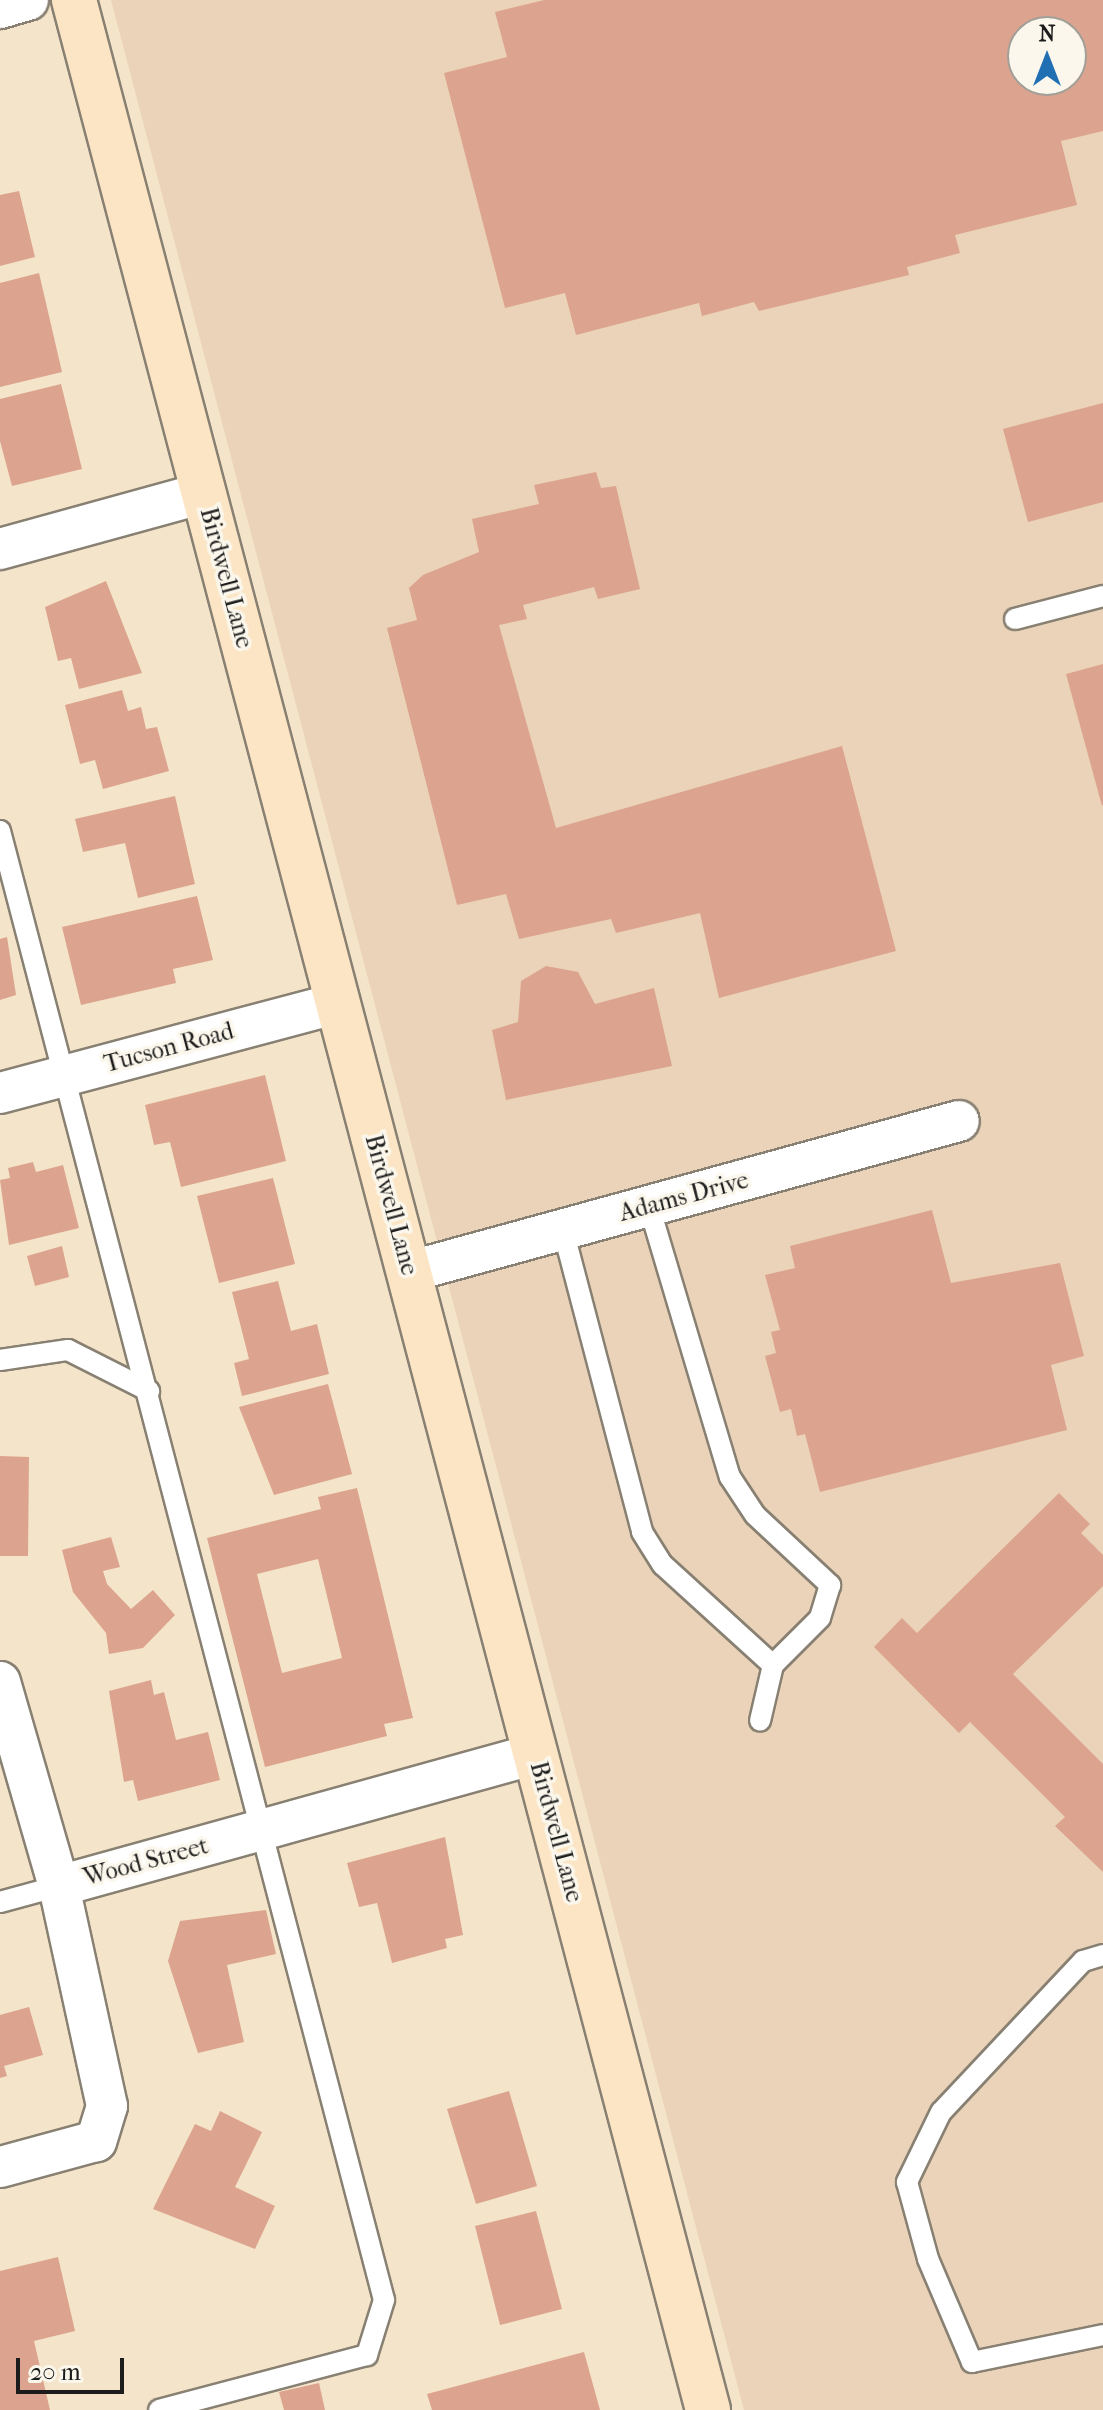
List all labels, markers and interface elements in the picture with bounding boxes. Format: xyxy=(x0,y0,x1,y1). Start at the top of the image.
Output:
north arrow xyxy=(1007,16,1087,96)
text: N xyxy=(1039,21,1055,47)
street label: Birdwell Lane xyxy=(193,505,259,651)
street label: Tucson Road xyxy=(101,1017,237,1079)
street label: Birdwell Lane xyxy=(358,1132,424,1278)
street label: Adams Drive xyxy=(616,1166,752,1228)
street label: Birdwell Lane xyxy=(523,1759,589,1905)
street label: Wood Street xyxy=(81,1832,211,1892)
scale bar xyxy=(20,2342,128,2392)
text: 20 m xyxy=(30,2358,81,2386)

